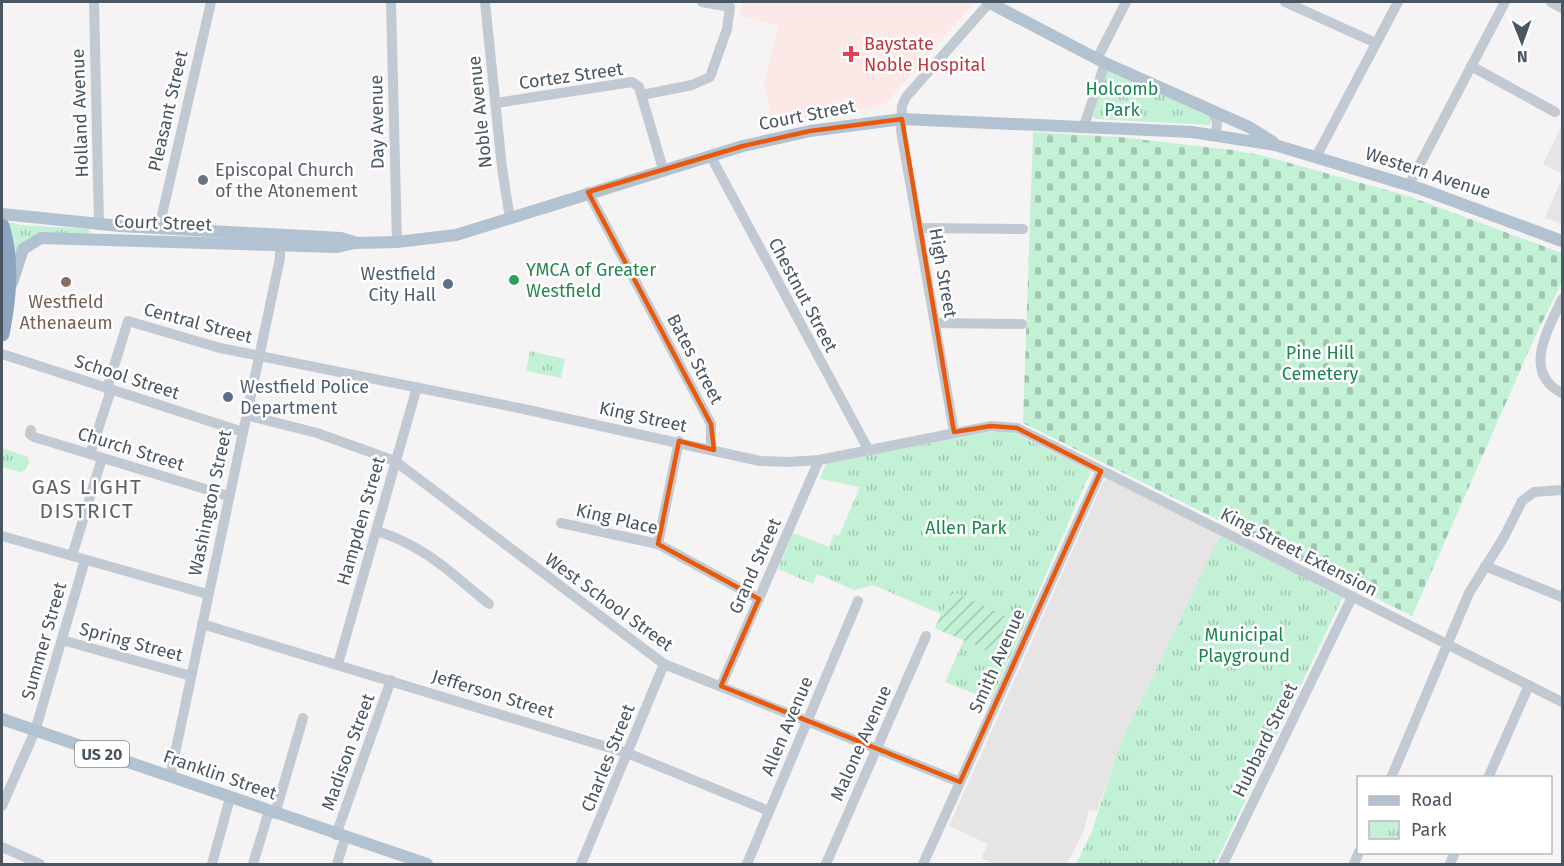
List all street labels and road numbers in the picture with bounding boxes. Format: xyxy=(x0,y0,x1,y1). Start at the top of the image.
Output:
street label: Holland Avenue xyxy=(67,48,93,178)
street label: Pleasant Street xyxy=(143,48,193,174)
street label: Noble Avenue xyxy=(463,55,497,169)
street label: Cortez Street xyxy=(518,58,625,94)
street label: Day Avenue xyxy=(365,75,389,169)
street label: Court Street xyxy=(757,95,858,135)
street label: Western Avenue xyxy=(1362,142,1494,204)
street label: Court Street xyxy=(114,210,213,236)
street label: High Street xyxy=(924,226,962,320)
street label: Chestnut Street xyxy=(764,234,843,356)
street label: Central Street xyxy=(141,298,255,348)
street label: Bates Street xyxy=(662,310,728,408)
street label: School Street xyxy=(72,350,183,404)
street label: King Street xyxy=(597,397,689,437)
street label: Church Street xyxy=(75,422,187,476)
street label: Washington Street xyxy=(184,427,236,578)
street label: Hampden Street xyxy=(332,454,390,588)
street label: King Place xyxy=(574,499,660,539)
street label: King Street Extension xyxy=(1217,503,1381,601)
street label: Grand Street xyxy=(724,514,786,617)
street label: West School Street xyxy=(541,548,678,656)
street label: Summer Street xyxy=(17,579,71,702)
street label: Smith Avenue xyxy=(964,605,1030,717)
street label: Spring Street xyxy=(77,618,186,666)
street label: Jefferson Street xyxy=(429,665,557,723)
street label: Allen Avenue xyxy=(756,673,818,779)
street label: Hubbard Street xyxy=(1228,679,1302,801)
street label: Malone Avenue xyxy=(826,682,896,804)
street label: Madison Street xyxy=(317,690,379,813)
street label: Charles Street xyxy=(576,700,640,815)
road number: US 20 xyxy=(75,741,129,767)
street label: Franklin Street xyxy=(160,745,280,805)

